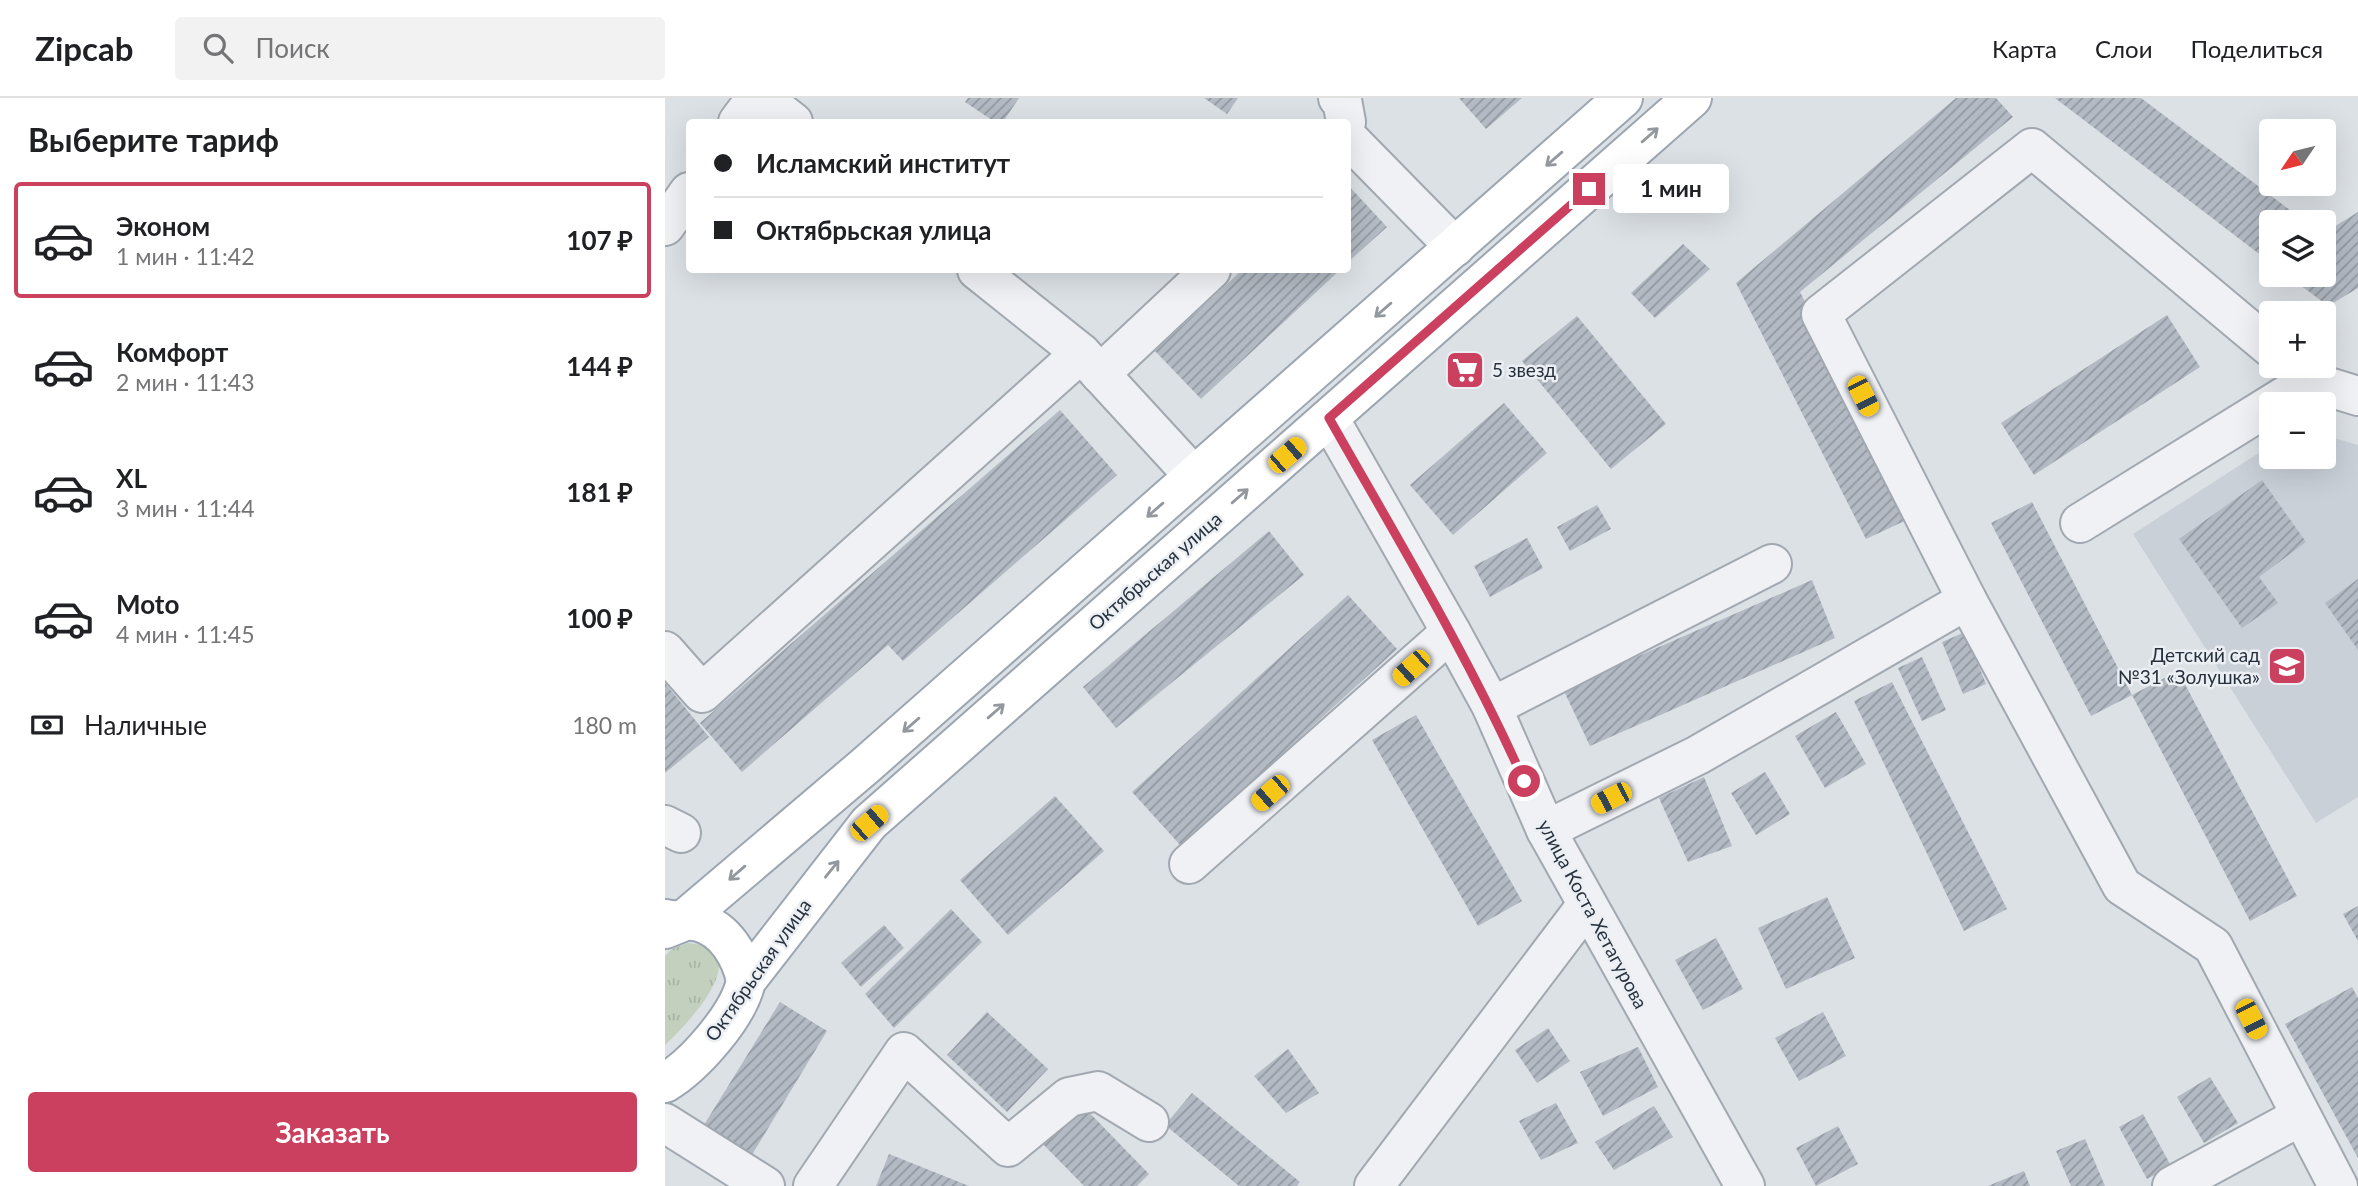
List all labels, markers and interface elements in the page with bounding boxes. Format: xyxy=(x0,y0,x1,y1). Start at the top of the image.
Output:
search box xyxy=(175,17,665,80)
text: Zipcab xyxy=(35,28,133,68)
icon: search xyxy=(199,29,237,67)
text: Поиск xyxy=(255,32,330,64)
text: Карта xyxy=(1992,34,2057,63)
text: Слои xyxy=(2095,34,2152,63)
text: Поделиться xyxy=(2190,34,2323,63)
north arrow xyxy=(2259,119,2336,196)
map controls xyxy=(2259,119,2336,469)
text: Выберите тариф xyxy=(28,120,279,159)
one-way arrow xyxy=(1640,127,1658,143)
text: Исламский институт xyxy=(756,147,1010,179)
one-way arrow xyxy=(1546,151,1563,168)
callout: 1 мин xyxy=(1613,164,1729,214)
route end xyxy=(1573,173,1605,205)
text: 1 мин xyxy=(1640,174,1702,202)
icon: car xyxy=(32,209,95,272)
text: Эконом xyxy=(116,210,210,242)
button: layers xyxy=(2259,210,2336,287)
text: Октябрьская улица xyxy=(756,214,992,246)
text: 107 ₽ xyxy=(566,224,633,256)
text: 1 мин · 11:42 xyxy=(116,242,255,270)
button: + xyxy=(2259,301,2336,378)
one-way arrow xyxy=(1375,302,1393,318)
icon: car xyxy=(32,335,95,398)
text: Комфорт xyxy=(116,336,228,368)
supermarket icon: 5 звезд xyxy=(1444,349,1486,391)
text: 144 ₽ xyxy=(566,350,633,382)
place label: 5 звезд xyxy=(1492,358,1556,381)
text: 2 мин · 11:43 xyxy=(116,368,255,396)
car xyxy=(1845,373,1882,419)
button: − xyxy=(2259,392,2336,469)
car xyxy=(1265,433,1310,477)
icon: car xyxy=(32,461,95,524)
text: XL xyxy=(116,462,147,494)
text: 181 ₽ xyxy=(566,476,633,508)
one-way arrow xyxy=(1231,488,1249,504)
text: 3 мин · 11:44 xyxy=(116,494,255,522)
one-way arrow xyxy=(1146,502,1164,518)
street label: Октябрьская улица xyxy=(1083,507,1226,635)
icon: car xyxy=(32,587,95,650)
text: Moto xyxy=(116,588,179,620)
text: 100 ₽ xyxy=(566,602,633,634)
text: 4 мин · 11:45 xyxy=(116,620,255,648)
place label: Детский сад №31 «Золушка» xyxy=(2118,643,2260,688)
school or university icon: Детский сад №31 «Золушка» xyxy=(2266,645,2308,687)
car xyxy=(1389,646,1434,690)
one-way arrow xyxy=(987,703,1005,719)
icon: cash xyxy=(28,706,66,744)
text: Наличные xyxy=(84,709,207,741)
text: 180 m xyxy=(572,711,637,739)
one-way arrow xyxy=(902,717,920,733)
route start xyxy=(1508,765,1540,797)
car xyxy=(1248,771,1293,815)
car xyxy=(1588,779,1635,817)
car xyxy=(847,801,892,845)
street label: улица Коста Хетагурова xyxy=(1534,815,1653,1012)
one-way arrow xyxy=(825,860,840,878)
one-way arrow xyxy=(729,865,747,881)
street label: Октябрьская улица xyxy=(700,894,815,1045)
car xyxy=(2233,996,2270,1042)
button: Заказать xyxy=(28,1092,637,1172)

